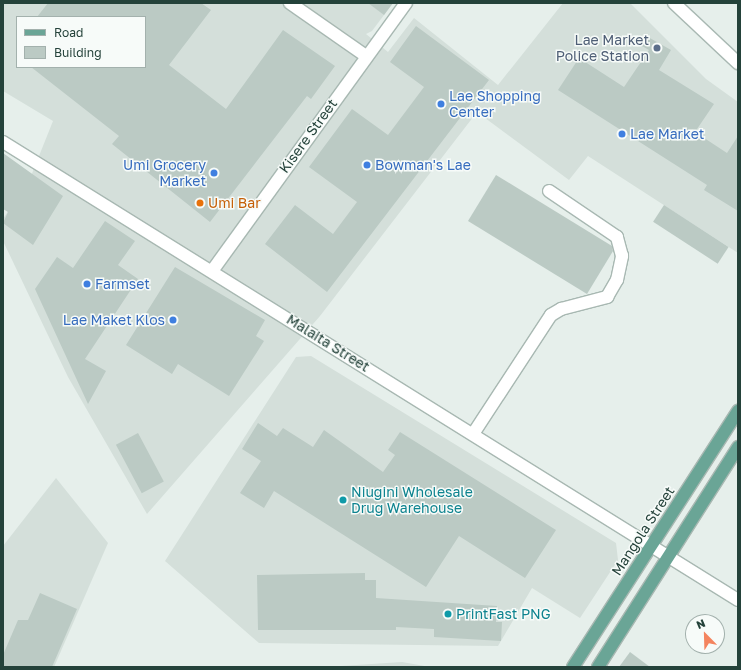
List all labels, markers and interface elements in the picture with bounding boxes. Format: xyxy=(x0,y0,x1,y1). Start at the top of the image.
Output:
legend xyxy=(16,16,146,68)
text: Road xyxy=(54,25,83,40)
place label: Lae Market Police Station xyxy=(556,32,649,64)
marker: Lae Market Police Station xyxy=(652,43,662,53)
text: Building xyxy=(54,45,102,60)
place label: Lae Shopping Center xyxy=(449,88,541,120)
street label: Kisere Street xyxy=(276,96,340,176)
marker: Lae Shopping Center xyxy=(436,99,446,109)
place label: Lae Market xyxy=(630,126,704,142)
marker: Lae Market xyxy=(617,129,627,139)
place label: Umi Grocery Market xyxy=(123,157,206,190)
place label: Bowman's Lae xyxy=(375,157,471,173)
marker: Bowman's Lae xyxy=(362,160,372,170)
marker: Umi Grocery Market xyxy=(209,168,219,178)
place label: Umi Bar xyxy=(208,195,261,211)
marker: Umi Bar xyxy=(195,198,205,208)
place label: Farmset xyxy=(95,276,150,292)
marker: Farmset xyxy=(82,279,92,289)
street label: Malaita Street xyxy=(283,311,373,375)
place label: Lae Maket Klos xyxy=(63,312,165,328)
marker: Lae Maket Klos xyxy=(168,315,178,325)
street label: Mangola Street xyxy=(608,483,678,579)
place label: Niugini Wholesale Drug Warehouse xyxy=(351,484,473,516)
marker: Niugini Wholesale Drug Warehouse xyxy=(338,495,348,505)
place label: PrintFast PNG xyxy=(456,606,551,622)
marker: PrintFast PNG xyxy=(443,609,453,619)
north arrow xyxy=(685,614,725,654)
text: N xyxy=(694,616,707,631)

